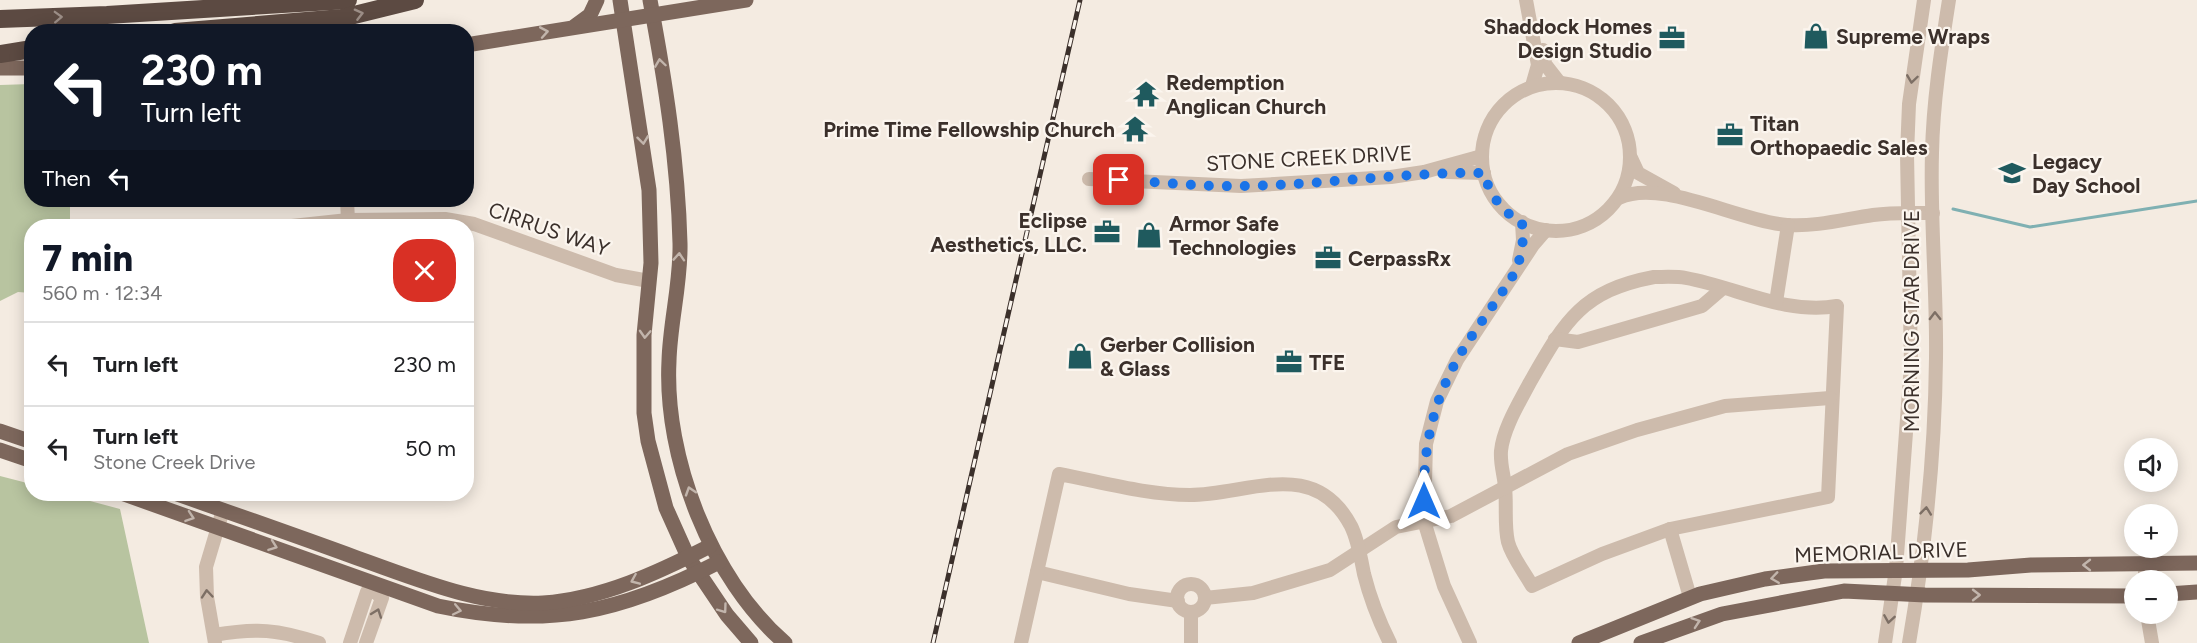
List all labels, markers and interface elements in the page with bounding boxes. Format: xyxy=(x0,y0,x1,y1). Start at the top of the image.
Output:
one-way arrow xyxy=(353,9,363,22)
one-way arrow xyxy=(54,11,63,23)
place label: Shaddock Homes Design Studio xyxy=(1483,14,1652,63)
shop icon: Supreme Wraps xyxy=(1801,21,1831,51)
office icon: Shaddock Homes Design Studio xyxy=(1657,23,1687,53)
place label: Supreme Wraps xyxy=(1836,24,1990,49)
one-way arrow xyxy=(539,26,549,39)
text: 230 m xyxy=(141,45,263,96)
icon: left xyxy=(42,48,120,126)
one-way arrow xyxy=(654,59,666,68)
place label: Redemption Anglican Church xyxy=(1166,70,1326,119)
one-way arrow xyxy=(1906,74,1919,83)
temple icon: Redemption Anglican Church xyxy=(1131,79,1161,109)
text: Turn left xyxy=(141,96,241,129)
place label: Titan Orthopaedic Sales xyxy=(1750,111,1928,160)
temple icon: Prime Time Fellowship Church xyxy=(1120,114,1150,144)
place label: Prime Time Fellowship Church xyxy=(823,117,1115,142)
office icon: Titan Orthopaedic Sales xyxy=(1715,120,1745,150)
one-way arrow xyxy=(636,135,648,144)
street label: STONE CREEK DRIVE xyxy=(1205,140,1413,176)
place label: Legacy Day School xyxy=(2032,149,2140,198)
pin xyxy=(1093,154,1144,205)
school or university icon: Legacy Day School xyxy=(1997,158,2027,188)
icon: left xyxy=(103,162,136,195)
icon: arrive xyxy=(1102,163,1135,196)
text: Then xyxy=(42,165,91,192)
street label: CIRRUS WAY xyxy=(485,197,613,261)
place label: Eclipse Aesthetics, LLC. xyxy=(930,208,1087,257)
street label: MORNING STAR DRIVE xyxy=(1899,210,1924,432)
place label: Armor Safe Technologies xyxy=(1169,211,1296,260)
office icon: Eclipse Aesthetics, LLC. xyxy=(1092,217,1122,247)
shop icon: Armor Safe Technologies xyxy=(1134,220,1164,250)
text: 7 min xyxy=(42,237,133,280)
button: close xyxy=(393,239,456,302)
office icon: CerpassRx xyxy=(1313,243,1343,273)
place label: CerpassRx xyxy=(1348,246,1452,271)
one-way arrow xyxy=(672,252,685,261)
text: 560 m · 12:34 xyxy=(42,281,162,305)
one-way arrow xyxy=(1929,311,1941,320)
one-way arrow xyxy=(638,330,651,339)
place label: Gerber Collision & Glass xyxy=(1100,332,1255,381)
shop icon: Gerber Collision & Glass xyxy=(1065,341,1095,371)
office icon: TFE xyxy=(1274,347,1304,377)
icon: left xyxy=(42,348,75,381)
place label: TFE xyxy=(1309,350,1345,375)
text: Turn left xyxy=(93,351,179,378)
text: 230 m xyxy=(393,351,456,378)
text: Turn left xyxy=(93,423,179,450)
icon: left xyxy=(42,432,75,465)
text: 50 m xyxy=(405,435,456,462)
map controls xyxy=(2124,438,2178,624)
button: sound xyxy=(2124,438,2178,492)
text: Stone Creek Drive xyxy=(93,450,255,474)
position arrow xyxy=(1392,469,1456,533)
one-way arrow xyxy=(685,486,697,497)
button: + xyxy=(2124,504,2178,558)
one-way arrow xyxy=(1919,506,1932,515)
one-way arrow xyxy=(185,509,195,522)
street label: MEMORIAL DRIVE xyxy=(1794,536,1968,568)
one-way arrow xyxy=(267,539,278,552)
one-way arrow xyxy=(2082,559,2091,571)
button: − xyxy=(2124,570,2178,624)
one-way arrow xyxy=(1770,571,1779,583)
one-way arrow xyxy=(630,573,641,585)
one-way arrow xyxy=(201,589,214,598)
one-way arrow xyxy=(1971,589,1980,602)
one-way arrow xyxy=(716,602,727,613)
one-way arrow xyxy=(451,603,461,616)
one-way arrow xyxy=(369,608,382,619)
one-way arrow xyxy=(1883,614,1895,623)
one-way arrow xyxy=(1690,617,1701,630)

